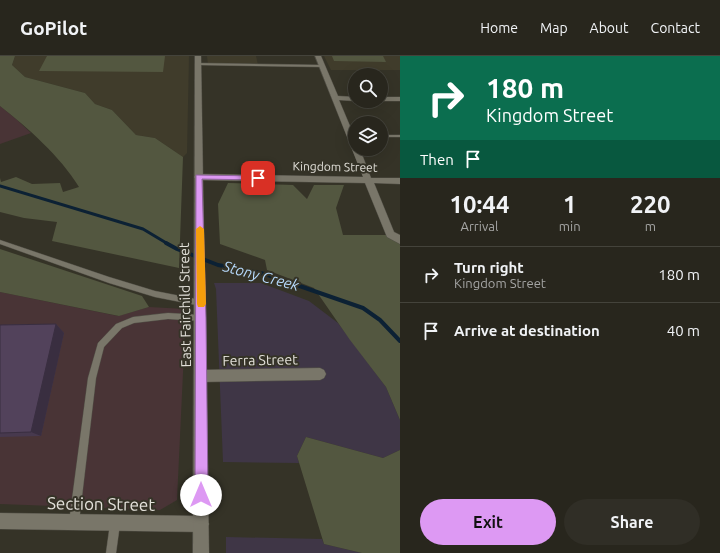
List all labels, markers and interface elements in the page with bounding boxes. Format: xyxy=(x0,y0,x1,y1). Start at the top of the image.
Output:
text: GoPilot xyxy=(20,17,87,39)
text: Home xyxy=(480,20,518,36)
text: Map xyxy=(540,20,568,36)
text: About xyxy=(590,20,629,36)
text: Contact xyxy=(651,20,700,36)
map controls xyxy=(348,68,388,156)
button: search xyxy=(348,68,388,108)
icon: right xyxy=(420,72,472,124)
text: 180 m xyxy=(486,72,564,103)
text: Kingdom Street xyxy=(486,105,613,125)
button: layers xyxy=(348,116,388,156)
icon: arrive xyxy=(462,148,484,170)
text: Then xyxy=(420,151,454,168)
street label: Kingdom Street xyxy=(292,159,378,174)
pin xyxy=(241,161,275,195)
icon: arrive xyxy=(247,167,269,189)
text: 10:44 xyxy=(449,191,509,218)
text: 1 xyxy=(563,191,576,218)
text: 220 xyxy=(630,191,671,218)
text: Arrival xyxy=(460,219,498,233)
text: min xyxy=(559,219,581,233)
text: m xyxy=(645,219,656,233)
street label: East Fairchild Street xyxy=(176,242,194,367)
water label: Stony Creek xyxy=(220,257,301,294)
text: Turn right xyxy=(454,259,524,276)
icon: right xyxy=(420,264,442,286)
text: 180 m xyxy=(658,266,700,283)
text: Kingdom Street xyxy=(454,276,546,290)
icon: arrive xyxy=(420,320,442,342)
text: Arrive at destination xyxy=(454,322,600,339)
text: 40 m xyxy=(667,322,700,339)
street label: Ferra Street xyxy=(222,351,298,369)
position arrow xyxy=(180,474,222,516)
street label: Section Street xyxy=(47,493,155,514)
button: Exit xyxy=(420,499,556,545)
button: Share xyxy=(564,499,700,545)

